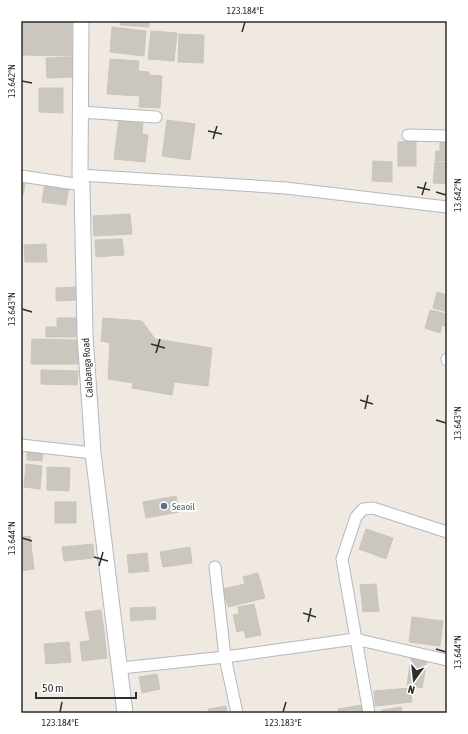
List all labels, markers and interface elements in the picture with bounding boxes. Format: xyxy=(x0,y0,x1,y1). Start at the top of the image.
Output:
text: 123.184°E xyxy=(227,5,264,16)
text: 13.642°N xyxy=(6,64,17,98)
text: 13.642°N xyxy=(452,178,463,212)
text: 13.643°N xyxy=(6,292,17,326)
street label: Calabanga Road xyxy=(80,337,95,398)
text: 13.643°N xyxy=(452,406,463,440)
marker: Seaoil xyxy=(159,501,169,511)
place label: Seaoil xyxy=(172,501,195,512)
text: 13.644°N xyxy=(6,521,17,555)
text: 13.644°N xyxy=(452,635,463,669)
north arrow xyxy=(394,660,434,700)
scale bar xyxy=(36,674,136,700)
text: 50 m xyxy=(42,681,64,695)
text: N xyxy=(407,683,416,696)
text: 123.184°E xyxy=(42,717,79,728)
text: 123.183°E xyxy=(265,717,302,728)

